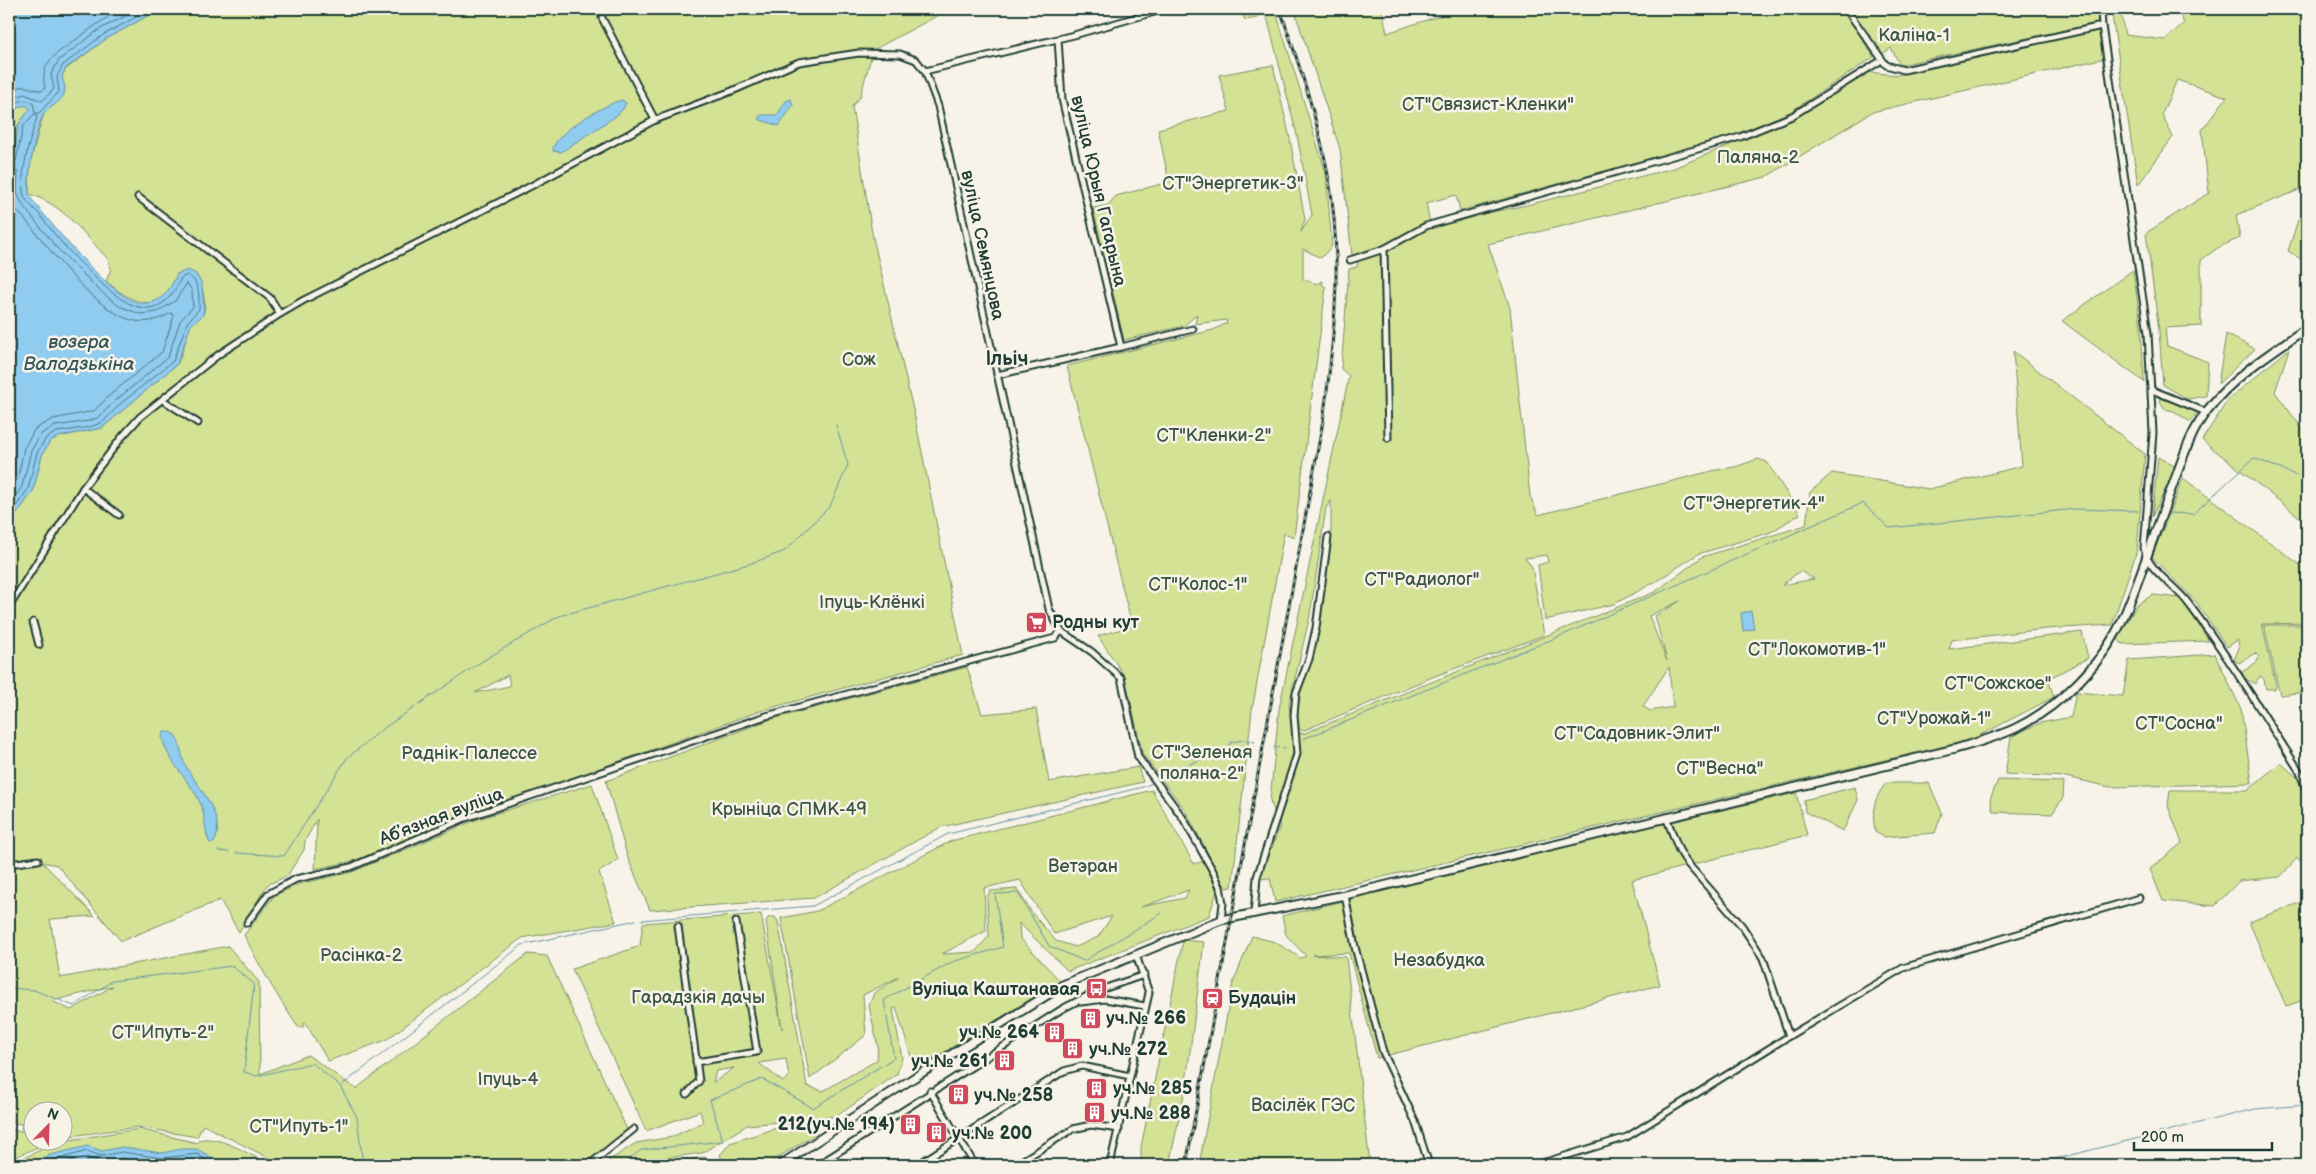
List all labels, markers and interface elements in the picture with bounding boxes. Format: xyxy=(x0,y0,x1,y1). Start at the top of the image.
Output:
park label: Каліна-1 xyxy=(1878,25,1950,46)
street label: вуліца Юрыя Гагарына xyxy=(1066,93,1131,289)
park label: СТ"Связист-Кленки" xyxy=(1402,94,1574,115)
park label: Паляна-2 xyxy=(1717,147,1800,168)
street label: вуліца Семянцова xyxy=(956,168,1009,322)
park label: СТ"Энергетик-3" xyxy=(1162,173,1304,194)
water label: возера Валодзькіна xyxy=(24,331,134,376)
district label: Ільіч xyxy=(986,347,1028,371)
park label: Сож xyxy=(842,349,876,370)
park label: СТ"Кленки-2" xyxy=(1157,425,1271,446)
park label: СТ"Энергетик-4" xyxy=(1683,493,1825,514)
park label: СТ"Радиолог" xyxy=(1365,569,1479,590)
park label: СТ"Колос-1" xyxy=(1149,574,1247,595)
park label: Іпуць-Клёнкі xyxy=(819,592,925,613)
supermarket icon: Родны кут xyxy=(1024,610,1048,634)
place label: Родны кут xyxy=(1052,612,1140,633)
park label: СТ"Локомотив-1" xyxy=(1748,639,1886,660)
park label: СТ"Сожское" xyxy=(1944,673,2052,694)
park label: СТ"Урожай-1" xyxy=(1877,708,1991,729)
park label: СТ"Сосна" xyxy=(2135,713,2223,734)
park label: СТ"Садовник-Элит" xyxy=(1554,723,1720,744)
park label: СТ"Зеленая поляна-2" xyxy=(1152,742,1253,784)
park label: Раднік-Палессе xyxy=(401,743,537,764)
park label: СТ"Весна" xyxy=(1676,758,1764,779)
street label: Абʼязная вуліца xyxy=(375,783,507,850)
park label: Крыніца СПМК-49 xyxy=(711,799,867,820)
park label: Ветэран xyxy=(1048,856,1118,877)
park label: Расінка-2 xyxy=(320,945,403,966)
park label: Незабудка xyxy=(1393,950,1485,971)
bus stop icon: Вуліца Каштанавая xyxy=(1084,977,1108,1001)
place label: Вуліца Каштанавая xyxy=(912,979,1080,1000)
station icon: Будацін xyxy=(1200,986,1224,1010)
park label: Гарадзкія дачы xyxy=(631,987,765,1008)
place label: Будацін xyxy=(1228,988,1296,1009)
building icon: уч.№ 266 xyxy=(1078,1006,1102,1030)
place label: уч.№ 266 xyxy=(1106,1008,1186,1029)
building icon: уч.№ 264 xyxy=(1043,1020,1067,1044)
park label: СТ"Ипуть-2" xyxy=(112,1022,214,1043)
place label: уч.№ 264 xyxy=(959,1022,1039,1043)
building icon: уч.№ 272 xyxy=(1061,1037,1085,1061)
place label: уч.№ 272 xyxy=(1089,1039,1168,1060)
building icon: уч.№ 261 xyxy=(992,1049,1016,1073)
place label: уч.№ 261 xyxy=(911,1051,988,1072)
park label: Іпуць-4 xyxy=(478,1069,538,1090)
building icon: уч.№ 285 xyxy=(1085,1076,1109,1100)
place label: уч.№ 285 xyxy=(1113,1078,1192,1099)
building icon: уч.№ 258 xyxy=(946,1083,970,1107)
place label: уч.№ 258 xyxy=(974,1085,1054,1106)
park label: Васілёк ГЭС xyxy=(1251,1095,1355,1116)
building icon: уч.№ 288 xyxy=(1083,1101,1107,1125)
north arrow xyxy=(22,1102,72,1152)
place label: уч.№ 288 xyxy=(1111,1103,1191,1124)
text: N xyxy=(45,1105,61,1124)
building icon: 212(уч.№ 194) xyxy=(899,1112,923,1136)
place label: 212(уч.№ 194) xyxy=(777,1114,895,1135)
park label: СТ"Ипуть-1" xyxy=(250,1116,348,1137)
scale bar xyxy=(2134,1119,2271,1151)
building icon: уч.№ 200 xyxy=(924,1121,948,1145)
place label: уч.№ 200 xyxy=(952,1123,1032,1144)
text: 200 m xyxy=(2141,1128,2184,1147)

